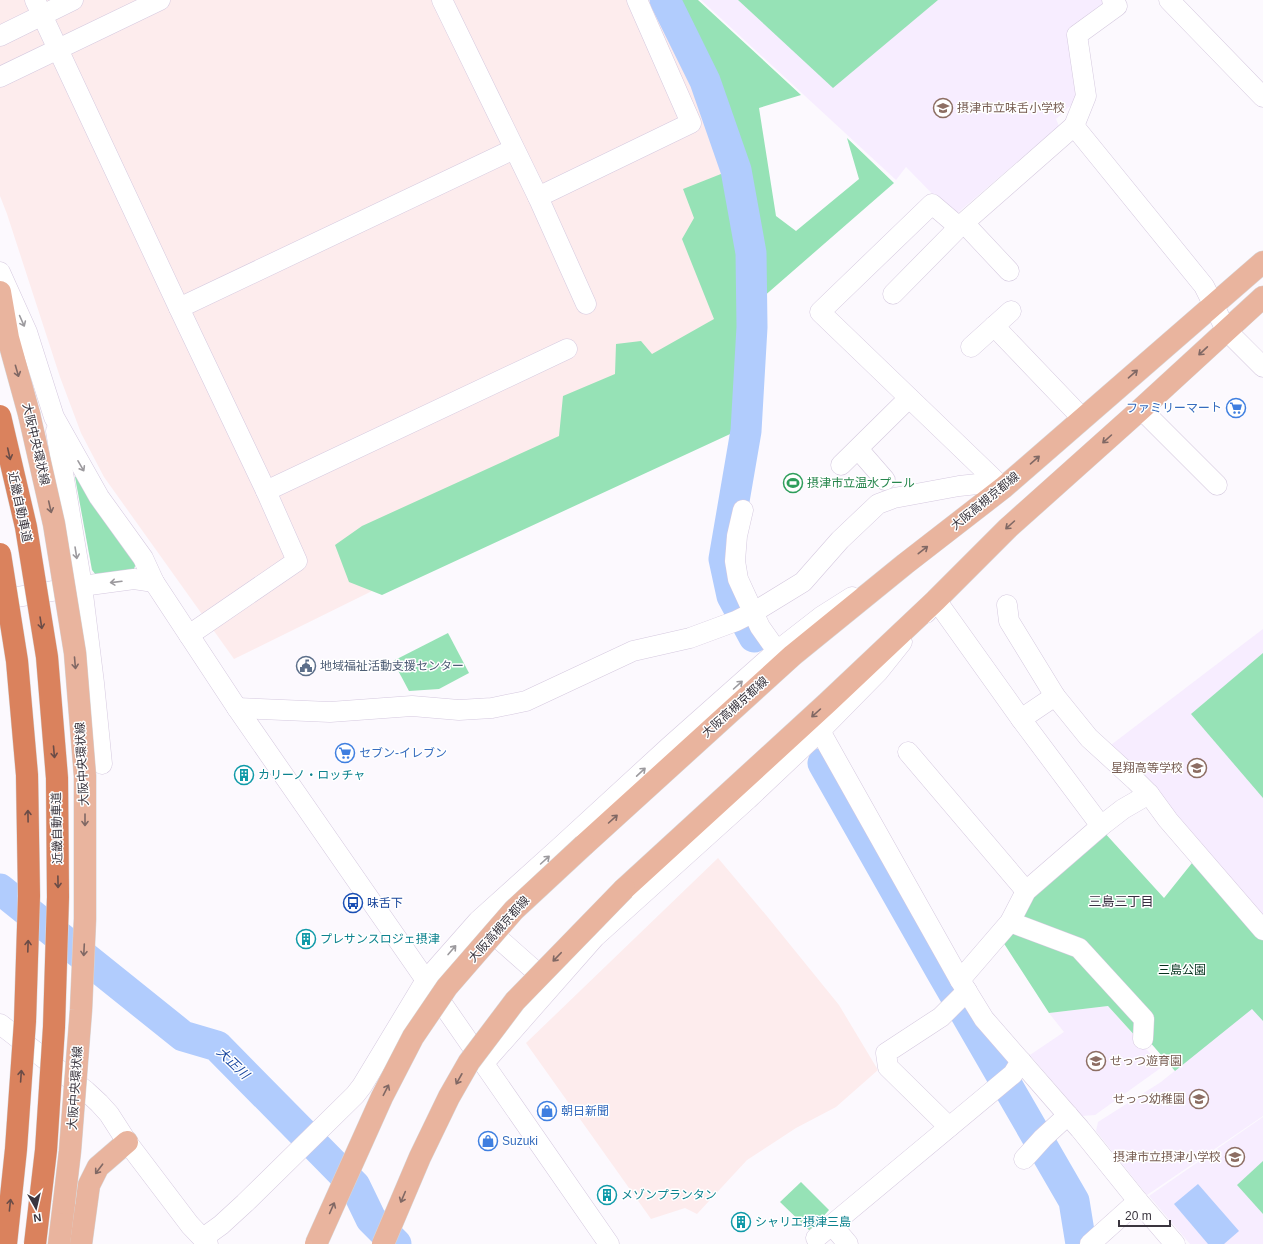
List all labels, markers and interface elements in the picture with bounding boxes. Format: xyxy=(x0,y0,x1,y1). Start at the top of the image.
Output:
school or university icon: 摂津市立味舌小学校 xyxy=(932,97,954,119)
place label: 摂津市立味舌小学校 xyxy=(957,101,1065,115)
one-way arrow xyxy=(19,314,26,326)
one-way arrow xyxy=(1198,347,1209,356)
one-way arrow xyxy=(14,364,22,377)
one-way arrow xyxy=(1127,370,1138,379)
supermarket icon: ファミリーマート xyxy=(1225,397,1247,419)
street label: 大阪中央環状線 xyxy=(20,401,52,487)
place label: ファミリーマート xyxy=(1126,401,1222,415)
one-way arrow xyxy=(1103,434,1113,443)
one-way arrow xyxy=(5,447,13,460)
one-way arrow xyxy=(1029,456,1039,465)
one-way arrow xyxy=(78,460,86,472)
street label: 大阪高槻京都線 xyxy=(948,469,1022,533)
street label: 近畿自動車道 xyxy=(6,470,34,544)
sports icon: 摂津市立温水プール xyxy=(782,472,804,494)
place label: 摂津市立温水プール xyxy=(807,476,915,490)
one-way arrow xyxy=(47,500,55,513)
one-way arrow xyxy=(1005,521,1015,530)
one-way arrow xyxy=(72,546,80,559)
one-way arrow xyxy=(917,546,928,555)
one-way arrow xyxy=(109,578,122,586)
one-way arrow xyxy=(37,616,45,629)
public building icon: 地域福祉活動支援センター xyxy=(295,655,317,677)
one-way arrow xyxy=(72,656,79,669)
place label: 地域福祉活動支援センター xyxy=(320,659,464,673)
street label: 大阪高槻京都線 xyxy=(699,674,771,740)
one-way arrow xyxy=(732,681,743,690)
one-way arrow xyxy=(811,709,821,718)
street label: 大阪中央環状線 xyxy=(73,722,91,806)
supermarket icon: セブン-イレブン xyxy=(334,742,356,764)
one-way arrow xyxy=(51,745,58,758)
place label: セブン-イレブン xyxy=(359,746,447,760)
school or university icon: 星翔高等学校 xyxy=(1186,757,1208,779)
place label: 星翔高等学校 xyxy=(1111,761,1183,775)
building icon: カリーノ・ロッチャ xyxy=(233,764,255,786)
one-way arrow xyxy=(636,767,646,777)
place label: カリーノ・ロッチャ xyxy=(258,768,365,782)
street label: 近畿自動車道 xyxy=(49,792,65,864)
one-way arrow xyxy=(24,810,32,823)
one-way arrow xyxy=(81,813,89,826)
one-way arrow xyxy=(608,814,618,823)
one-way arrow xyxy=(540,856,551,865)
one-way arrow xyxy=(54,875,62,888)
bus stop icon: 味舌下 xyxy=(342,892,364,914)
street label: 大阪高槻京都線 xyxy=(466,893,532,965)
district label: 三島三丁目 xyxy=(1088,894,1154,909)
place label: 味舌下 xyxy=(367,896,403,910)
building icon: プレサンスロジェ摂津 xyxy=(295,928,317,950)
place label: プレサンスロジェ摂津 xyxy=(320,932,440,946)
one-way arrow xyxy=(24,940,31,953)
one-way arrow xyxy=(80,943,87,956)
one-way arrow xyxy=(447,945,456,956)
one-way arrow xyxy=(553,952,562,962)
park label: 三島公園 xyxy=(1158,963,1206,977)
water label: 大正川 xyxy=(214,1044,254,1083)
street label: 大阪中央環状線 xyxy=(65,1046,85,1130)
school or university icon: せっつ遊育園 xyxy=(1085,1050,1107,1072)
place label: せっつ遊育園 xyxy=(1110,1054,1182,1068)
one-way arrow xyxy=(18,1070,25,1083)
one-way arrow xyxy=(455,1073,462,1085)
one-way arrow xyxy=(383,1084,390,1096)
school or university icon: せっつ幼稚園 xyxy=(1188,1088,1210,1110)
place label: せっつ幼稚園 xyxy=(1113,1092,1185,1106)
shop icon: 朝日新聞 xyxy=(536,1100,558,1122)
place label: 朝日新聞 xyxy=(561,1104,609,1118)
shop icon: Suzuki xyxy=(477,1130,499,1152)
place label: Suzuki xyxy=(502,1134,538,1148)
school or university icon: 摂津市立摂津小学校 xyxy=(1224,1146,1246,1168)
place label: 摂津市立摂津小学校 xyxy=(1113,1150,1221,1164)
one-way arrow xyxy=(95,1163,103,1174)
building icon: メゾンプランタン xyxy=(596,1184,618,1206)
north arrow xyxy=(16,1188,56,1228)
place label: メゾンプランタン xyxy=(621,1188,717,1202)
one-way arrow xyxy=(399,1190,406,1202)
one-way arrow xyxy=(6,1199,13,1212)
scale bar xyxy=(1119,1202,1170,1228)
one-way arrow xyxy=(329,1203,336,1215)
text: 20 m xyxy=(1125,1209,1152,1223)
text: N xyxy=(33,1211,42,1224)
building icon: シャリエ摂津三島 xyxy=(730,1211,752,1233)
place label: シャリエ摂津三島 xyxy=(755,1215,851,1229)

